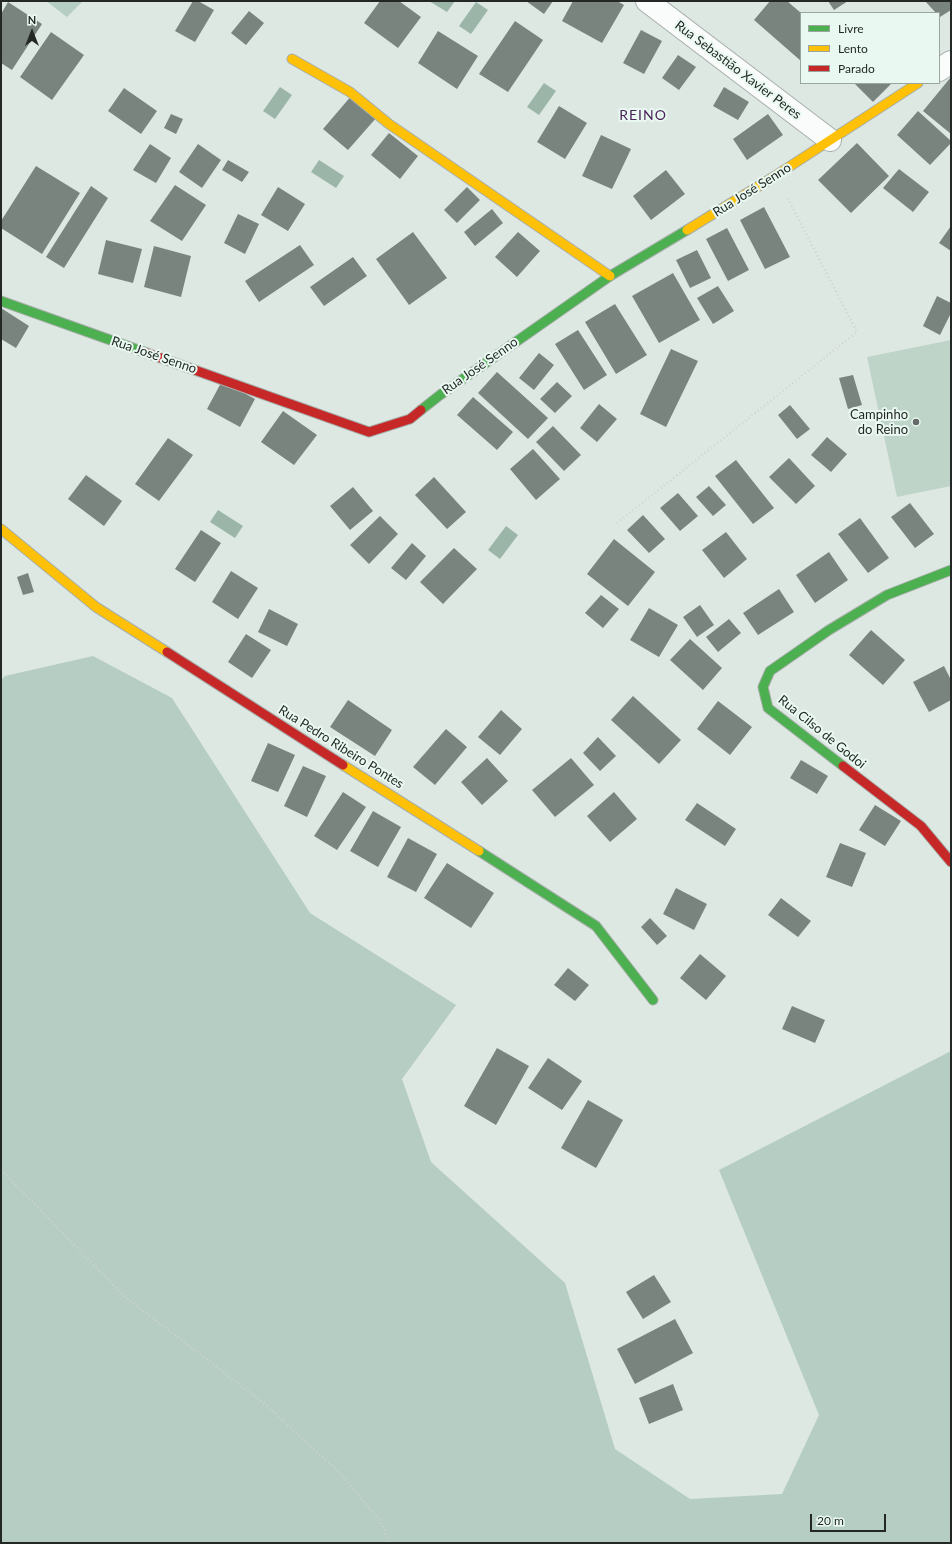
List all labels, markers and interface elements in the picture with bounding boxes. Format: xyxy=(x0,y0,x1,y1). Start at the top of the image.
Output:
north arrow xyxy=(12,12,52,52)
legend xyxy=(800,12,940,84)
text: N xyxy=(28,13,36,26)
street label: Rua Sebastião Xavier Peres xyxy=(672,17,804,123)
text: Livre xyxy=(838,21,864,36)
text: Lento xyxy=(838,41,868,56)
text: Parado xyxy=(838,61,875,76)
district label: REINO xyxy=(619,107,667,123)
street label: Rua José Senno xyxy=(710,160,794,220)
street label: Rua José Senno xyxy=(109,333,199,377)
street label: Rua José Senno xyxy=(439,334,521,398)
place label: Campinho do Reino xyxy=(850,407,908,438)
marker: Campinho do Reino xyxy=(911,417,921,427)
street label: Rua Cilso de Godoi xyxy=(775,692,869,772)
street label: Rua Pedro Ribeiro Pontes xyxy=(276,702,406,792)
scale bar xyxy=(812,1506,888,1532)
text: 20 m xyxy=(817,1513,844,1528)

